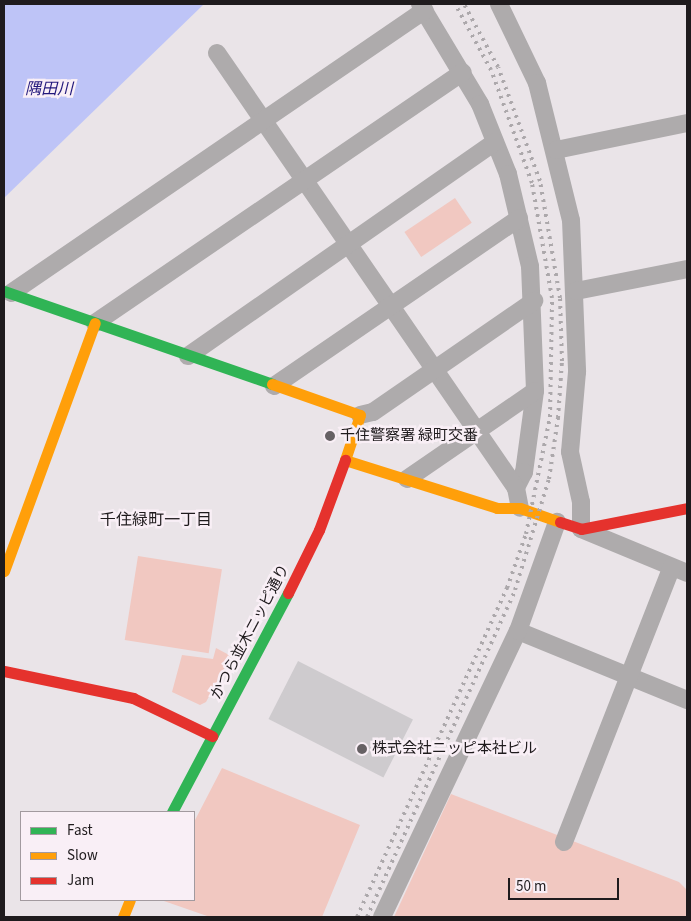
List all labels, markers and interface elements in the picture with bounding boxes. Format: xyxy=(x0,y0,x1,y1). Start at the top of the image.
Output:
water label: 隅田川 xyxy=(25,79,73,99)
place label: 千住警察署 緑町交番 xyxy=(340,427,478,445)
marker: 千住警察署 緑町交番 xyxy=(324,430,336,442)
district label: 千住緑町一丁目 xyxy=(100,510,212,530)
street label: かつら並木ニッピ通り xyxy=(207,562,293,702)
place label: 株式会社ニッピ本社ビル xyxy=(372,740,537,758)
marker: 株式会社ニッピ本社ビル xyxy=(356,743,368,755)
legend xyxy=(20,811,195,901)
text: Fast xyxy=(67,820,93,841)
text: Slow xyxy=(67,845,98,866)
scale bar xyxy=(511,868,622,900)
text: Jam xyxy=(67,870,94,891)
text: 50 m xyxy=(516,876,546,897)

